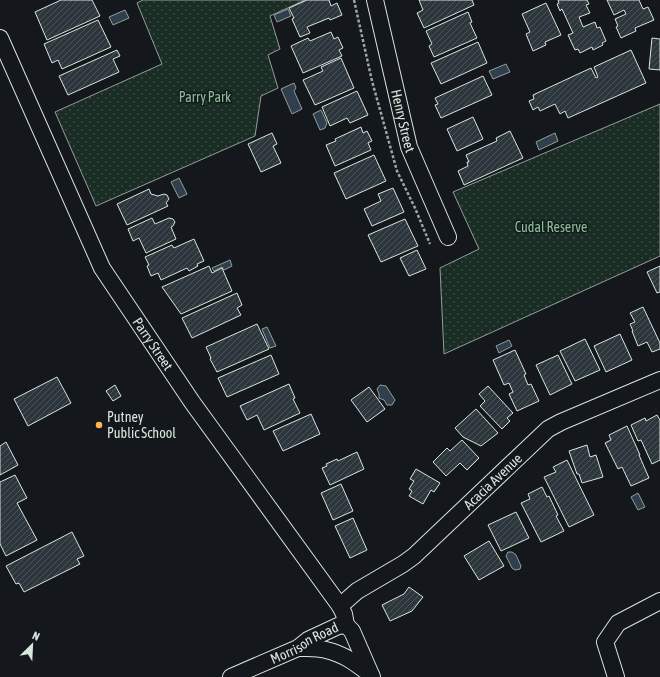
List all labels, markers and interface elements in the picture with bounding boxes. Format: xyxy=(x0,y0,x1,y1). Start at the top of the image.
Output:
street label: Henry Street xyxy=(388,88,418,155)
park label: Parry Park xyxy=(179,89,231,105)
park label: Cudal Reserve xyxy=(515,219,587,235)
street label: Parry Street xyxy=(130,315,176,373)
place label: Putney Public School xyxy=(107,409,176,441)
marker: Putney Public School xyxy=(94,420,104,430)
street label: Acacia Avenue xyxy=(460,450,525,513)
street label: Morrison Road xyxy=(268,619,341,667)
north arrow xyxy=(12,625,52,665)
text: N xyxy=(31,629,41,643)

